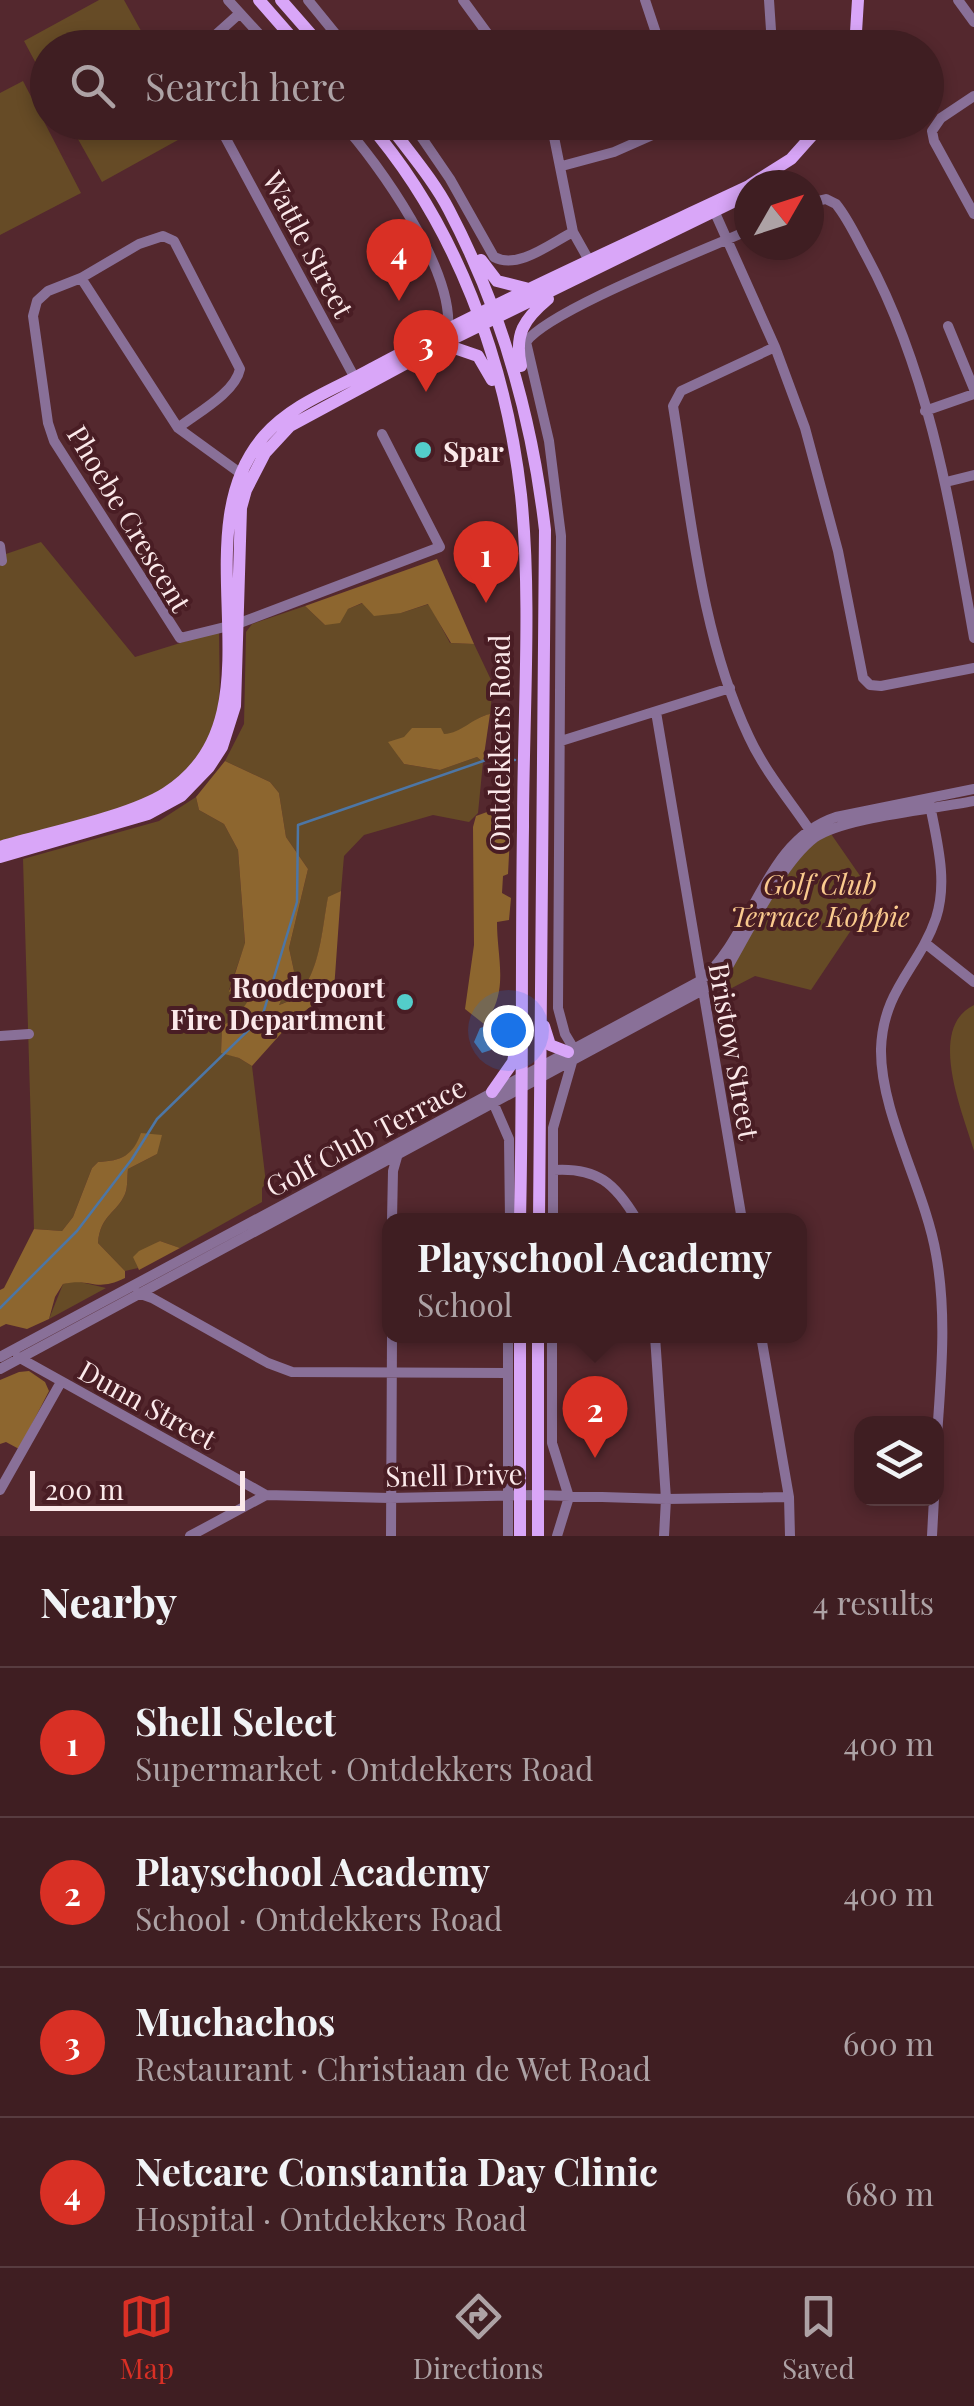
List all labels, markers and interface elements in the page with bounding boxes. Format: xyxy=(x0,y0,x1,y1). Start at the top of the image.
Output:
search box xyxy=(30,30,944,140)
icon: search xyxy=(65,58,120,113)
text: Search here xyxy=(145,60,346,111)
street label: Wattle Street xyxy=(254,164,364,325)
north arrow xyxy=(734,170,824,260)
pin: 4 xyxy=(366,218,432,301)
pin: 3 xyxy=(394,310,458,392)
street label: Phoebe Crescent xyxy=(60,418,201,619)
place label: Spar xyxy=(443,432,504,469)
marker: Spar xyxy=(412,439,434,461)
pin: 1 xyxy=(454,520,518,603)
street label: Ontdekkers Road xyxy=(480,635,517,851)
park label: Golf Club Terrace Koppie xyxy=(730,865,910,934)
street label: Bristow Street xyxy=(701,960,769,1143)
place label: Roodepoort Fire Department xyxy=(170,968,385,1037)
marker: Roodepoort Fire Department xyxy=(394,991,416,1013)
your location xyxy=(483,1005,534,1056)
street label: Golf Club Terrace xyxy=(258,1068,472,1204)
popup xyxy=(382,1213,807,1343)
text: Playschool Academy xyxy=(417,1231,772,1282)
text: School xyxy=(417,1282,513,1325)
street label: Dunn Street xyxy=(73,1351,224,1458)
pin: 2 xyxy=(562,1376,628,1458)
map controls xyxy=(854,1416,944,1506)
button: layers xyxy=(854,1416,944,1506)
street label: Snell Drive xyxy=(385,1454,523,1494)
scale bar xyxy=(30,1466,245,1510)
text: 200 m xyxy=(45,1470,124,1507)
text: Nearby xyxy=(40,1573,177,1629)
text: 4 results xyxy=(813,1580,934,1623)
text: Shell Select xyxy=(135,1695,336,1746)
text: 1 xyxy=(66,1721,79,1764)
text: 400 m xyxy=(843,1721,934,1764)
text: Supermarket · Ontdekkers Road xyxy=(135,1746,594,1789)
text: Playschool Academy xyxy=(135,1845,490,1896)
text: 2 xyxy=(64,1871,81,1914)
text: 400 m xyxy=(843,1871,934,1914)
text: School · Ontdekkers Road xyxy=(135,1896,503,1939)
text: Muchachos xyxy=(135,1995,335,2046)
text: 3 xyxy=(65,2021,80,2064)
text: 600 m xyxy=(843,2021,934,2064)
text: Restaurant · Christiaan de Wet Road xyxy=(135,2046,651,2089)
text: Netcare Constantia Day Clinic xyxy=(135,2145,658,2196)
text: 4 xyxy=(64,2171,81,2214)
text: 680 m xyxy=(845,2171,934,2214)
text: Hospital · Ontdekkers Road xyxy=(135,2196,527,2239)
tab: Map xyxy=(119,2289,174,2386)
tab: Directions xyxy=(413,2289,544,2386)
tab: Saved xyxy=(782,2289,855,2386)

